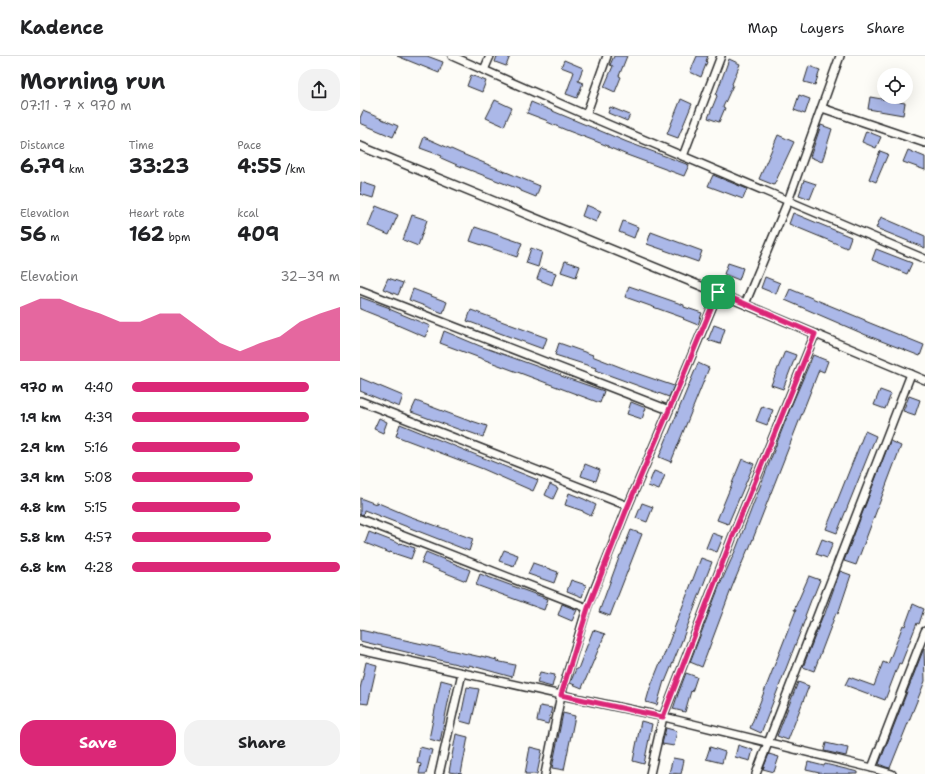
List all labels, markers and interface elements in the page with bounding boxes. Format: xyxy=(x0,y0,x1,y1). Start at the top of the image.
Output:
text: Kadence xyxy=(20,15,104,40)
text: Map xyxy=(748,19,778,37)
text: Layers xyxy=(800,19,844,37)
text: Share xyxy=(866,19,905,37)
text: Morning run xyxy=(20,67,165,96)
map controls xyxy=(877,68,913,104)
button: locate xyxy=(877,68,913,104)
button: share xyxy=(298,69,340,111)
text: 07:11 · 7 × 970 m xyxy=(20,97,132,114)
text: Distance xyxy=(20,138,65,153)
text: Time xyxy=(129,138,154,153)
text: Pace xyxy=(237,138,262,153)
text: 6.79 xyxy=(20,153,65,179)
text: 33:23 xyxy=(129,153,189,179)
text: 4:55 xyxy=(237,153,282,179)
text: km xyxy=(65,162,84,177)
text: /km xyxy=(282,162,305,177)
text: Elevation xyxy=(20,206,69,221)
text: Heart rate xyxy=(129,206,185,221)
text: kcal xyxy=(237,206,259,221)
text: 56 xyxy=(20,221,47,247)
text: 162 xyxy=(129,221,165,247)
text: 409 xyxy=(237,221,279,247)
text: m xyxy=(47,230,60,245)
text: bpm xyxy=(165,230,191,245)
text: Elevation xyxy=(20,268,78,285)
text: 32–39 m xyxy=(280,268,340,285)
pin xyxy=(701,275,735,309)
icon: arrive xyxy=(707,281,729,303)
text: 970 m xyxy=(20,379,63,396)
text: 4:40 xyxy=(84,379,113,396)
text: 1.9 km xyxy=(20,409,61,426)
text: 4:39 xyxy=(84,409,113,426)
text: 2.9 km xyxy=(20,439,65,456)
text: 5:16 xyxy=(84,439,108,456)
text: 3.9 km xyxy=(20,469,65,486)
text: 5:08 xyxy=(84,469,113,486)
text: 4.8 km xyxy=(20,499,66,516)
text: 5:15 xyxy=(84,499,107,516)
text: 5.8 km xyxy=(20,529,65,546)
text: 4:57 xyxy=(84,529,112,546)
text: 6.8 km xyxy=(20,559,66,576)
text: 4:28 xyxy=(84,559,113,576)
button: Save xyxy=(20,720,176,766)
button: Share xyxy=(184,720,340,766)

